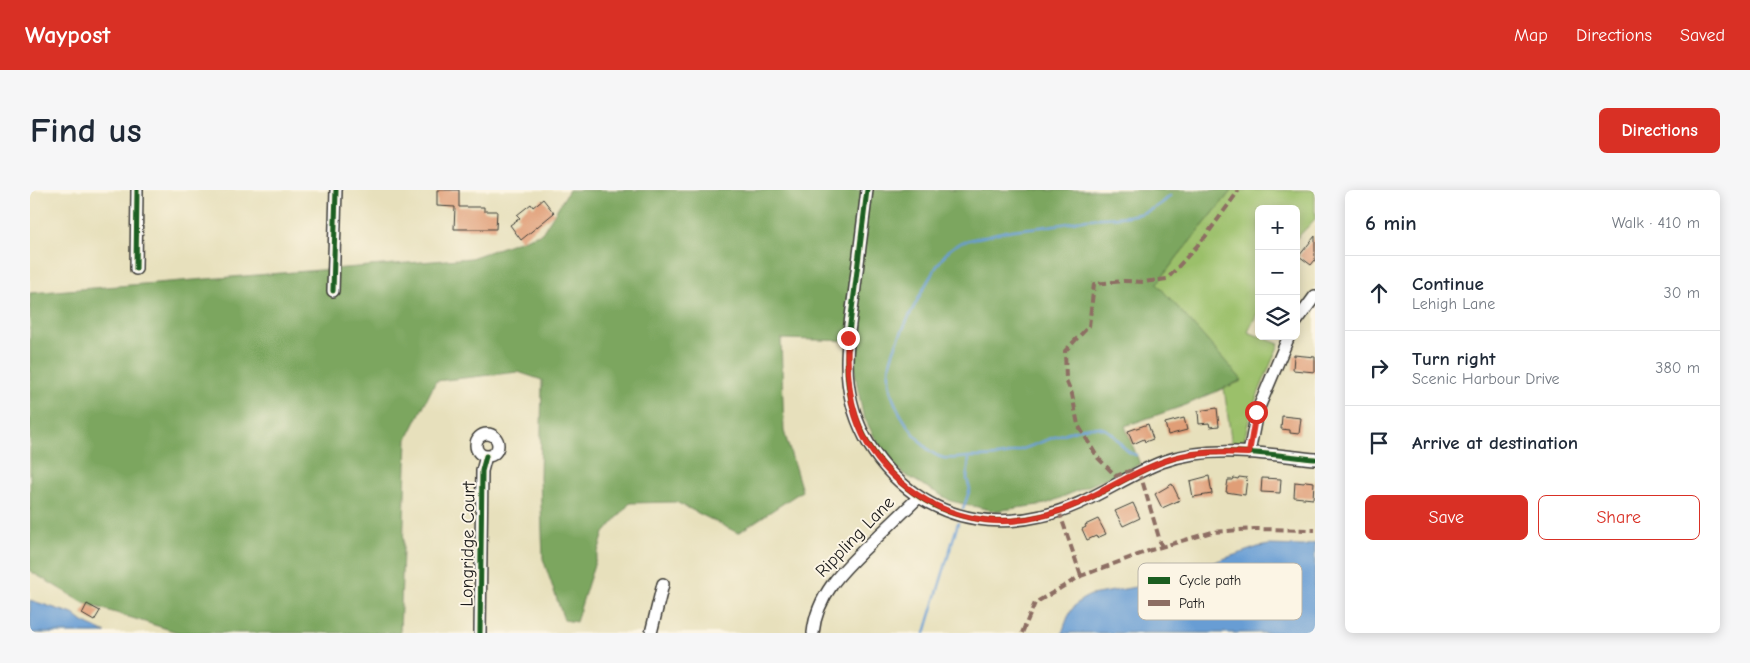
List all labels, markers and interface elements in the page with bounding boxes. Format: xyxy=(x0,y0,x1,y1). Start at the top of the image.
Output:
text: Waypost xyxy=(25,21,110,49)
text: Map xyxy=(1514,25,1548,46)
text: Directions xyxy=(1576,25,1652,46)
text: Saved xyxy=(1680,25,1725,46)
button: Directions xyxy=(1599,108,1720,153)
text: Find us xyxy=(30,110,142,151)
map controls xyxy=(1255,205,1300,340)
button: + xyxy=(1255,205,1300,250)
text: 6 min xyxy=(1365,211,1417,235)
text: Walk · 410 m xyxy=(1612,214,1700,232)
button: − xyxy=(1255,250,1300,295)
text: Continue xyxy=(1412,273,1484,295)
icon: ahead xyxy=(1365,279,1393,307)
text: 30 m xyxy=(1664,284,1700,302)
button: layers xyxy=(1255,295,1300,340)
text: Lehigh Lane xyxy=(1412,295,1495,313)
route end xyxy=(837,327,860,350)
text: Turn right xyxy=(1412,348,1496,370)
icon: right xyxy=(1365,354,1393,382)
text: 380 m xyxy=(1655,359,1700,377)
text: Scenic Harbour Drive xyxy=(1412,370,1560,388)
route start xyxy=(1245,401,1268,424)
icon: arrive xyxy=(1365,429,1393,457)
text: Arrive at destination xyxy=(1412,432,1578,454)
street label: Longridge Court xyxy=(456,480,480,607)
street label: Rippling Lane xyxy=(811,492,899,582)
button: Save xyxy=(1365,495,1528,540)
button: Share xyxy=(1538,495,1700,540)
legend xyxy=(1138,563,1302,620)
text: Cycle path xyxy=(1179,572,1241,589)
text: Path xyxy=(1179,595,1205,612)

